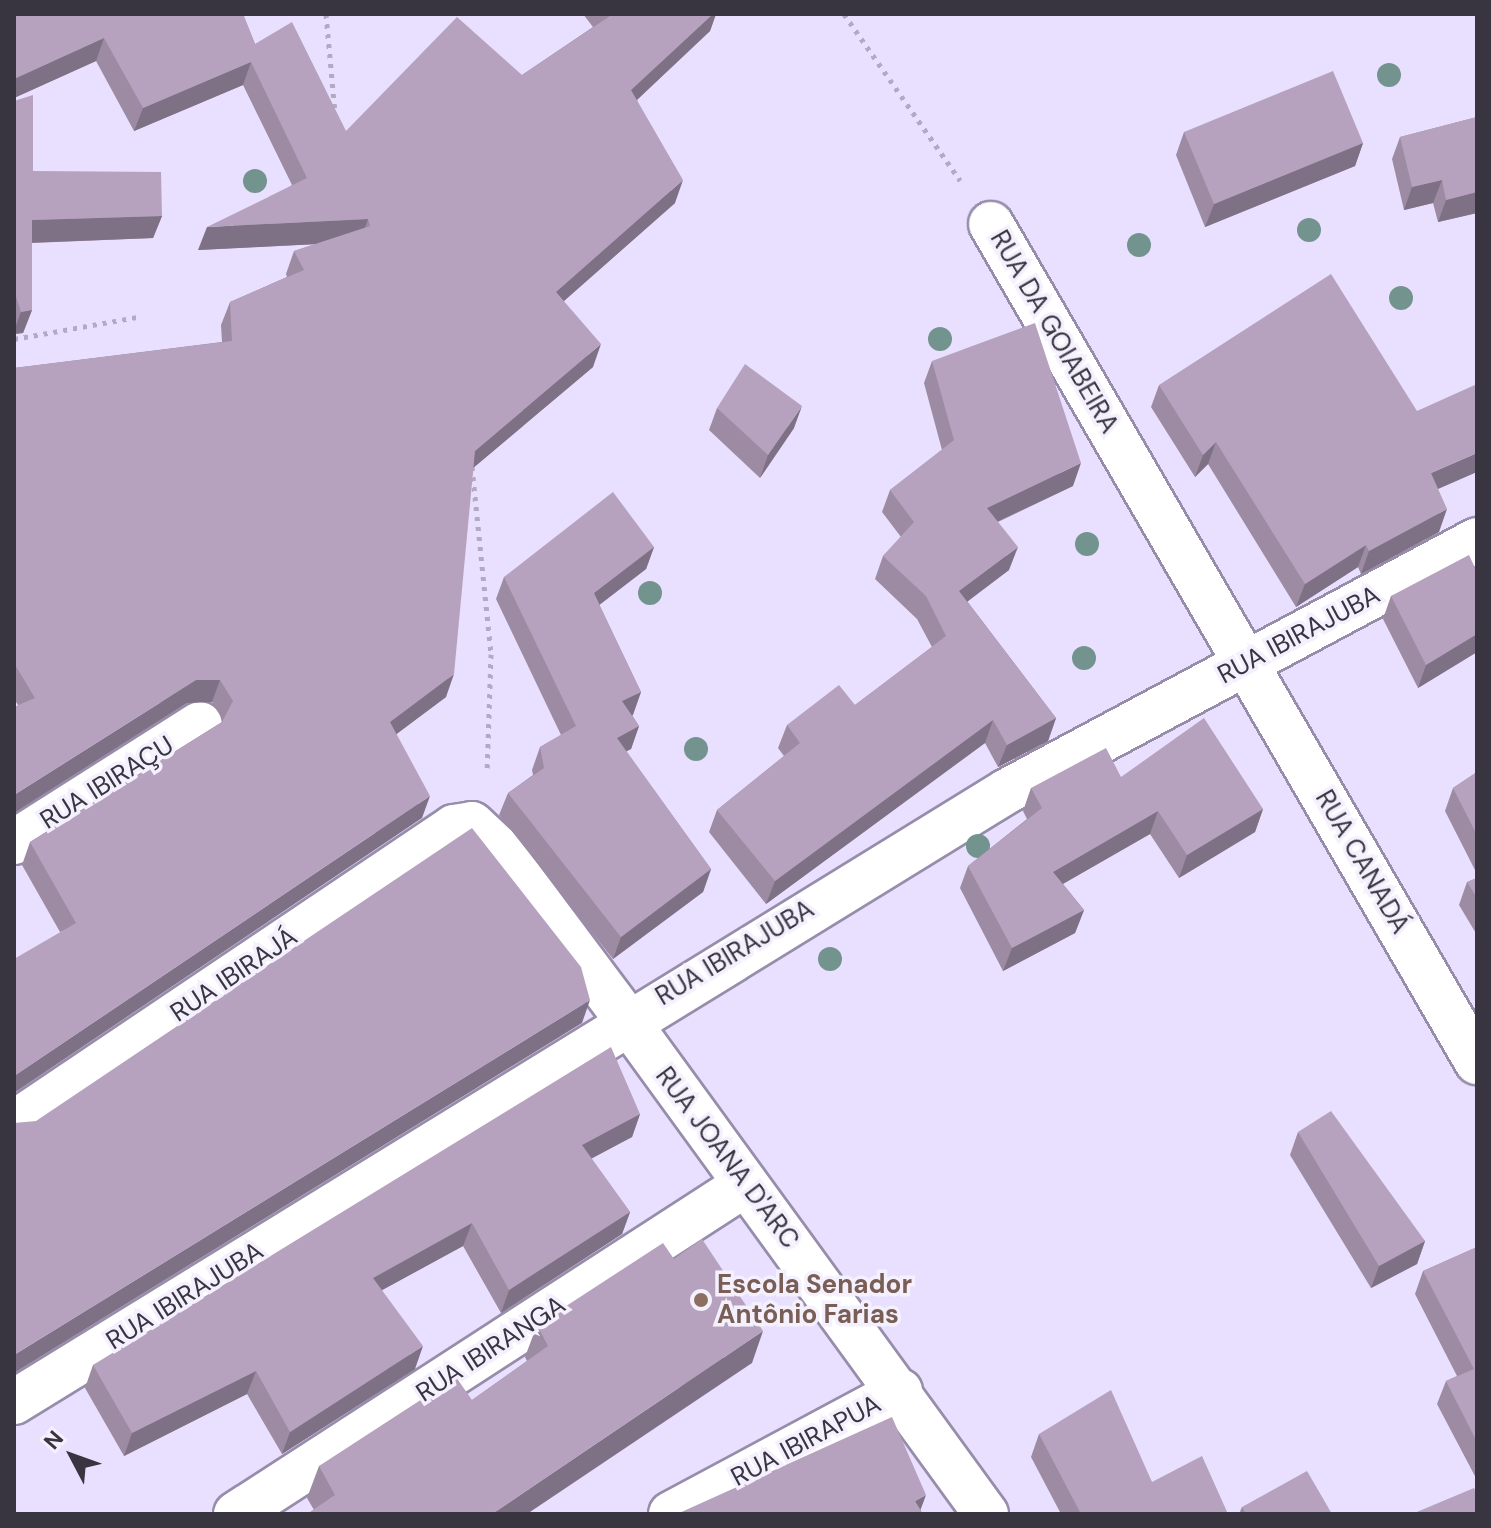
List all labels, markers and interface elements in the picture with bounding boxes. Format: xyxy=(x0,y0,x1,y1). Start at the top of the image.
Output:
street label: RUA DA GOIABEIRA xyxy=(983,225,1125,439)
street label: RUA IBIRAJUBA xyxy=(1213,579,1385,691)
street label: RUA IBIRAÇU xyxy=(35,730,179,836)
street label: RUA CANADÁ xyxy=(1308,785,1416,939)
street label: RUA IBIRAJUBA xyxy=(650,894,820,1012)
street label: RUA IBIRAJÁ xyxy=(165,921,303,1029)
street label: RUA JOANA D'ARC xyxy=(649,1061,805,1255)
street label: RUA IBIRAJUBA xyxy=(101,1235,269,1357)
place label: Escola Senador Antônio Farias xyxy=(717,1269,912,1330)
street label: RUA IBIRANGA xyxy=(411,1289,571,1409)
marker: Escola Senador Antônio Farias xyxy=(692,1291,710,1309)
street label: RUA IBIRAPUA xyxy=(726,1388,886,1494)
north arrow xyxy=(32,1416,112,1496)
text: N xyxy=(37,1424,70,1456)

